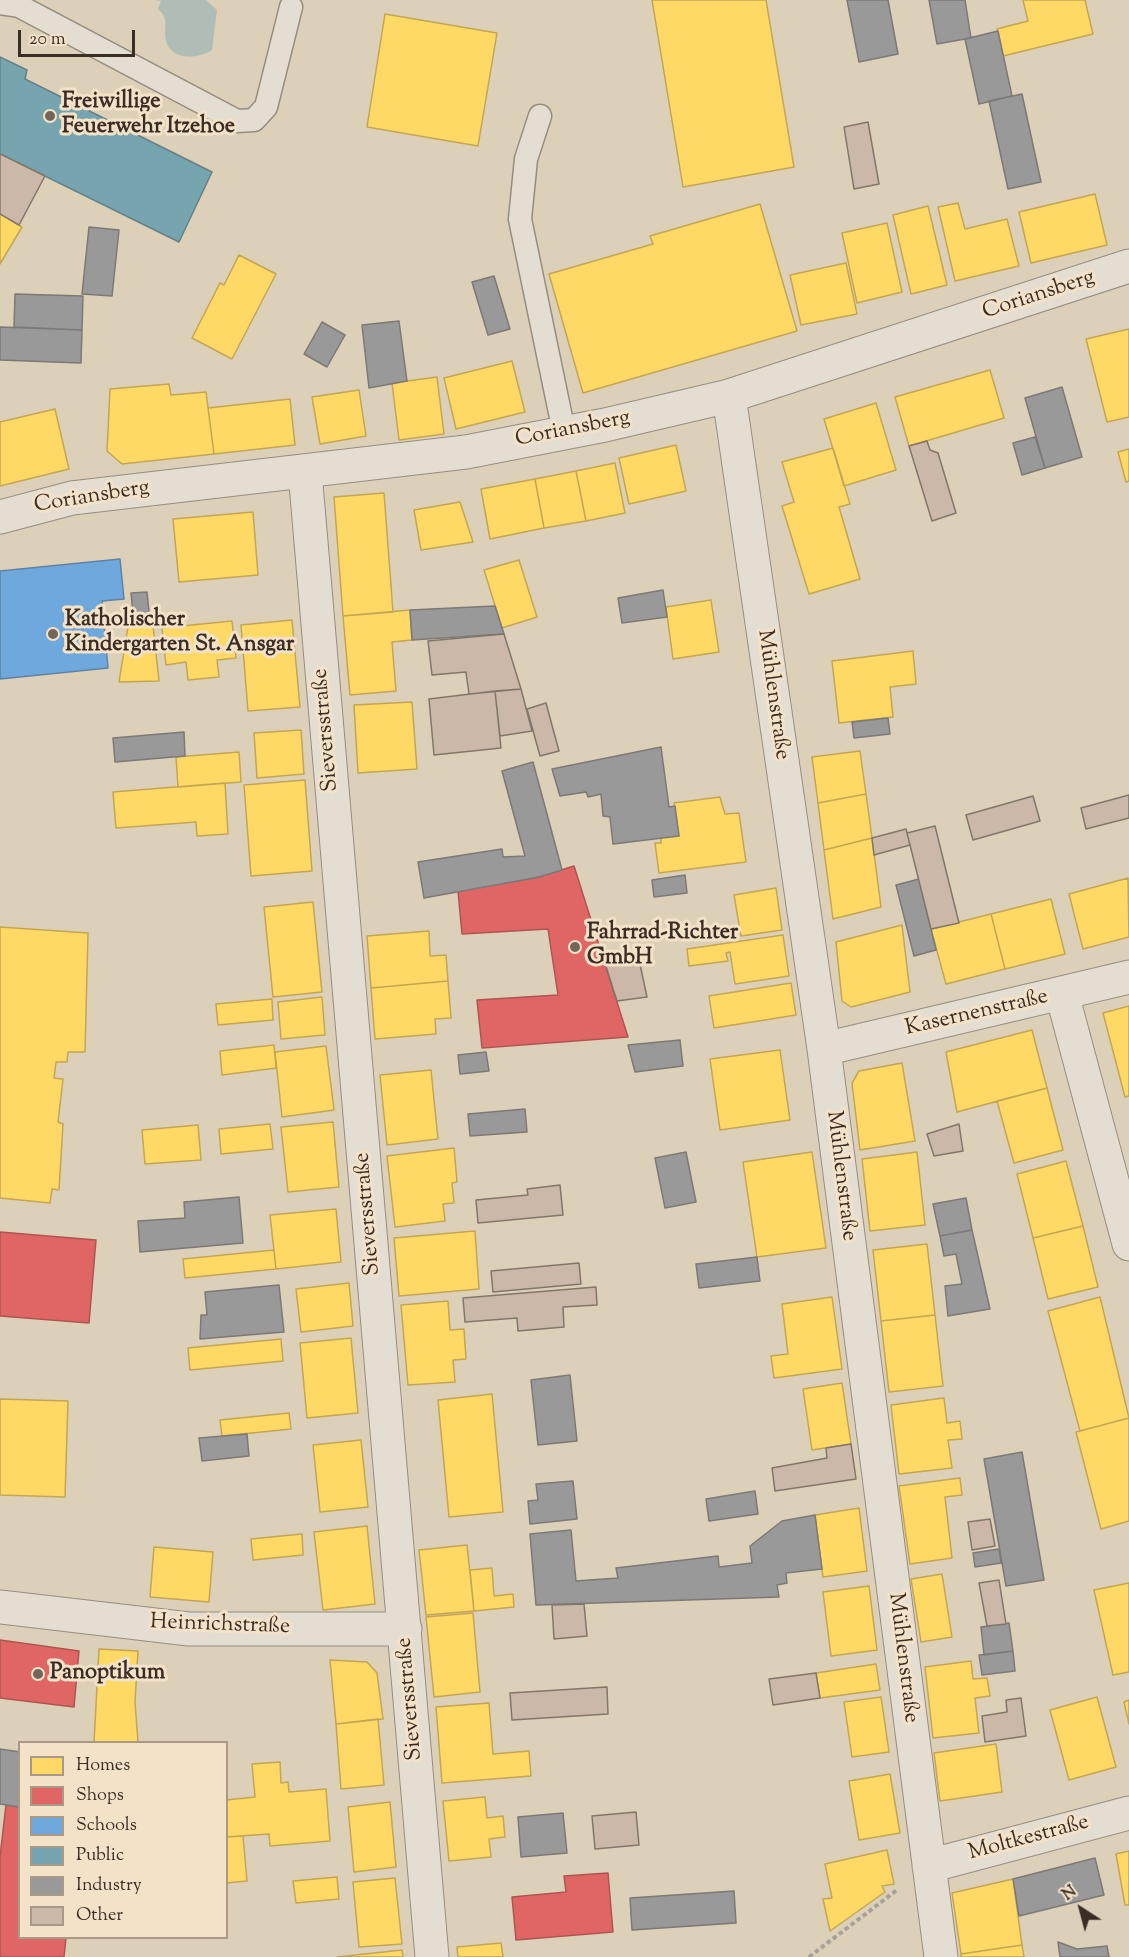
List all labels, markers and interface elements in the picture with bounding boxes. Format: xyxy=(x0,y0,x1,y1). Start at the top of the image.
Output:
scale bar xyxy=(21,18,138,56)
text: 20 m xyxy=(29,27,66,53)
place label: Freiwillige Feuerwehr Itzehoe xyxy=(62,90,235,142)
marker: Freiwillige Feuerwehr Itzehoe xyxy=(43,109,57,123)
street label: Coriansberg xyxy=(980,265,1098,327)
street label: Coriansberg xyxy=(513,406,633,454)
street label: Coriansberg xyxy=(32,476,152,520)
place label: Katholischer Kindergarten St. Ansgar xyxy=(65,608,294,660)
marker: Katholischer Kindergarten St. Ansgar xyxy=(46,627,60,641)
street label: Mühlenstraße xyxy=(750,628,794,762)
street label: Sieversstraße xyxy=(308,667,346,793)
place label: Fahrrad-Richter GmbH xyxy=(587,921,738,972)
marker: Fahrrad-Richter GmbH xyxy=(568,940,582,954)
street label: Kasernenstraße xyxy=(903,985,1051,1043)
street label: Mühlenstraße xyxy=(819,1109,861,1243)
street label: Sieversstraße xyxy=(350,1151,388,1277)
street label: Mühlenstraße xyxy=(881,1591,923,1725)
street label: Heinrichstraße xyxy=(149,1610,291,1642)
street label: Sieversstraße xyxy=(392,1636,430,1762)
place label: Panoptikum xyxy=(50,1661,165,1687)
marker: Panoptikum xyxy=(31,1667,45,1681)
legend xyxy=(18,1741,228,1939)
text: Homes xyxy=(76,1753,130,1779)
text: Shops xyxy=(76,1783,124,1809)
street label: Moltkestraße xyxy=(966,1810,1092,1868)
text: Schools xyxy=(76,1813,137,1839)
text: Public xyxy=(76,1843,124,1869)
text: Industry xyxy=(76,1873,142,1899)
north arrow xyxy=(1051,1879,1111,1939)
text: N xyxy=(1058,1881,1082,1907)
text: Other xyxy=(76,1903,123,1929)

